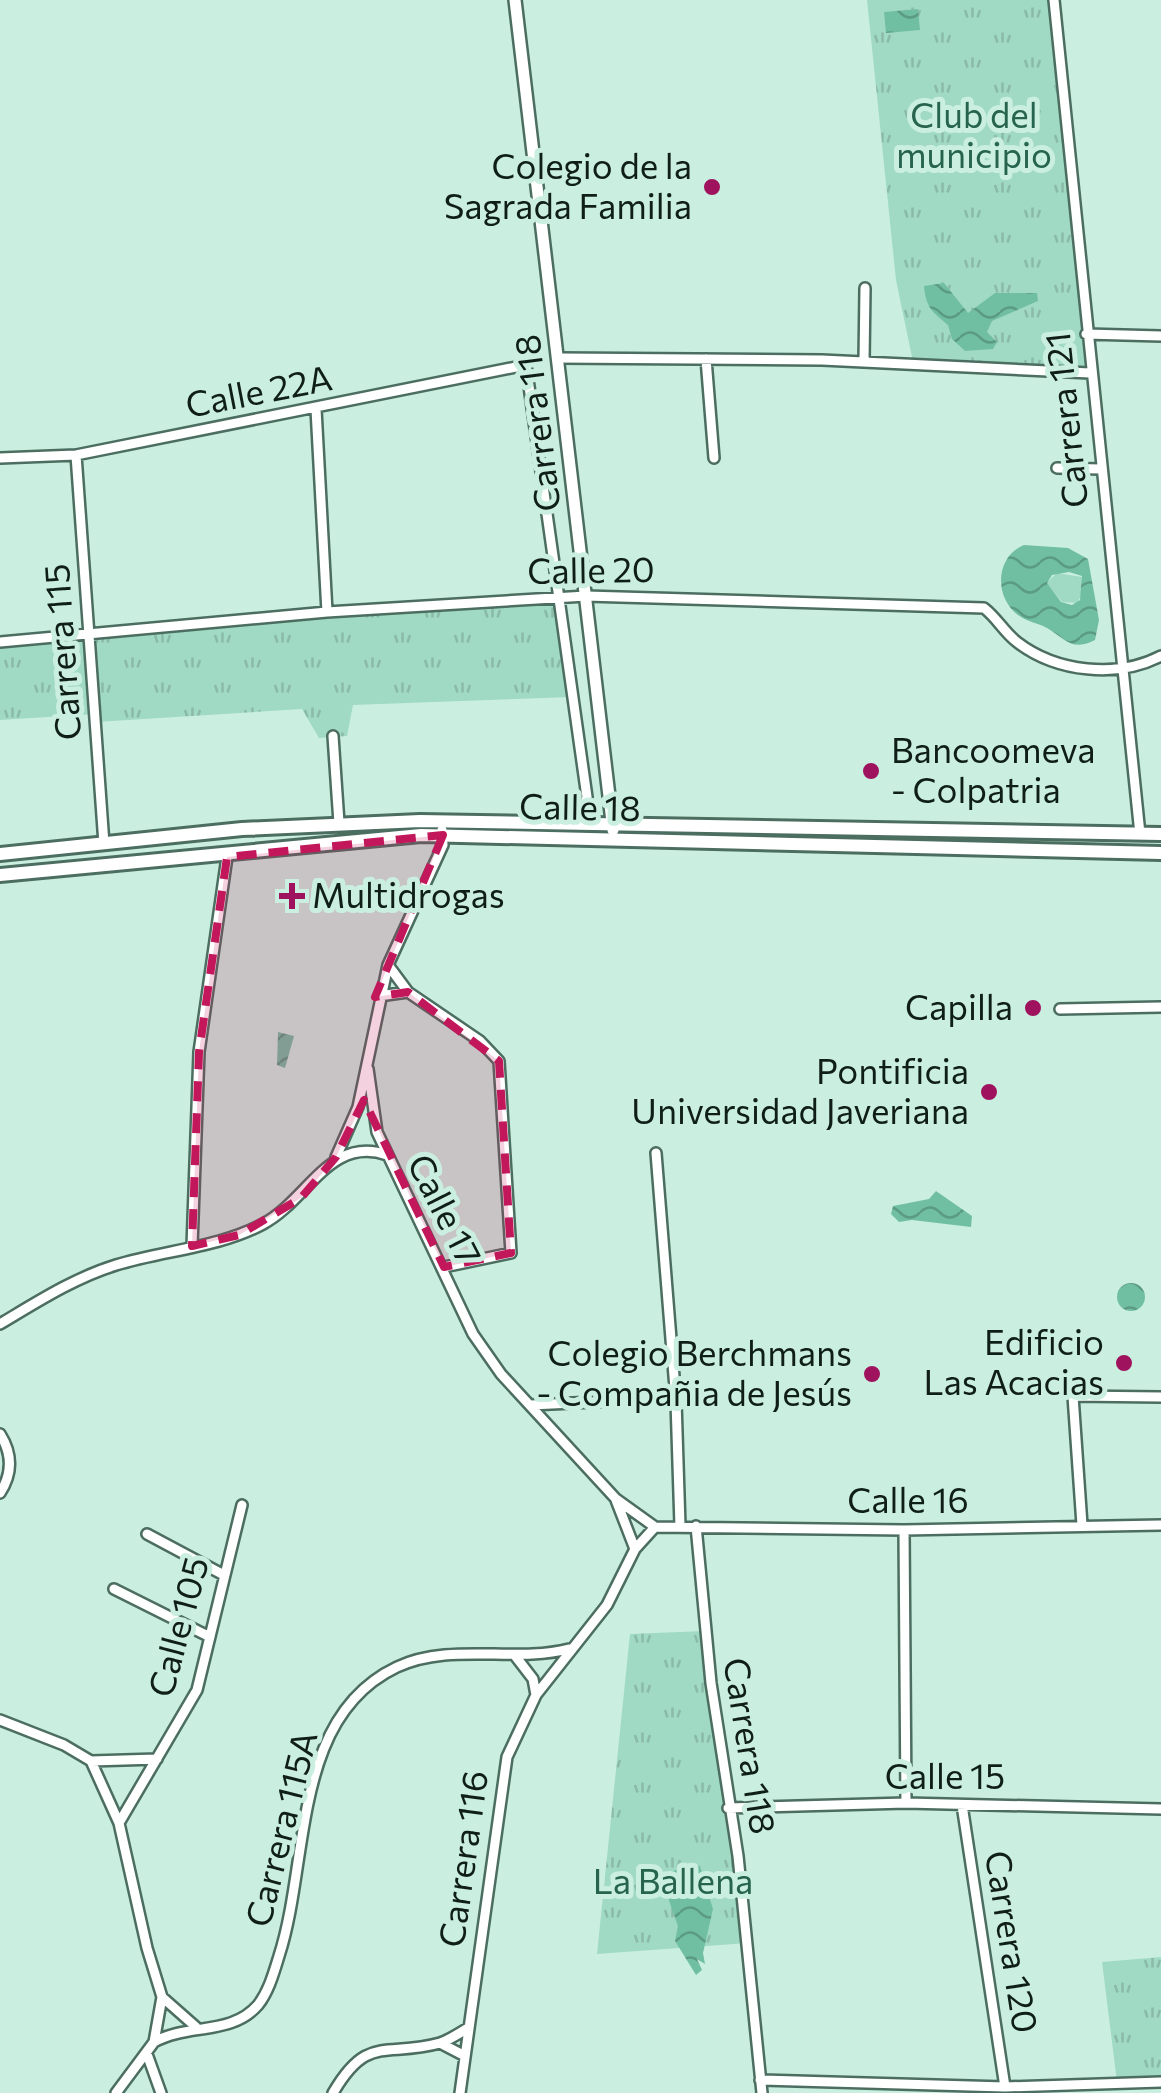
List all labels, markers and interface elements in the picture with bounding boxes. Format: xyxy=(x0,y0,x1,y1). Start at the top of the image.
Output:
park label: Club del municipio xyxy=(896,92,1052,175)
place label: Colegio de la Sagrada Familia xyxy=(444,143,692,226)
marker: Colegio de la Sagrada Familia xyxy=(701,176,723,198)
street label: Carrera 121 xyxy=(1034,330,1095,510)
street label: Carrera 118 xyxy=(503,332,568,514)
street label: Calle 22A xyxy=(182,354,335,425)
street label: Calle 20 xyxy=(527,546,655,591)
street label: Carrera 115 xyxy=(33,562,88,742)
place label: Bancoomeva - Colpatria xyxy=(891,727,1096,810)
marker: Bancoomeva - Colpatria xyxy=(860,760,882,782)
street label: Calle 18 xyxy=(519,783,641,828)
place label: Multidrogas xyxy=(312,872,505,915)
marker: Multidrogas xyxy=(281,885,303,907)
place label: Capilla xyxy=(905,984,1013,1027)
marker: Capilla xyxy=(1022,997,1044,1019)
place label: Pontificia Universidad Javeriana xyxy=(631,1048,969,1131)
marker: Pontificia Universidad Javeriana xyxy=(978,1081,1000,1103)
street label: Calle 17 xyxy=(400,1146,492,1271)
place label: Edificio Las Acacias xyxy=(924,1319,1104,1402)
place label: Colegio Berchmans - Compañia de Jesús xyxy=(537,1330,852,1413)
marker: Edificio Las Acacias xyxy=(1113,1352,1135,1374)
marker: Colegio Berchmans - Compañia de Jesús xyxy=(861,1363,883,1385)
street label: Calle 16 xyxy=(847,1477,969,1520)
street label: Calle 105 xyxy=(137,1552,216,1701)
street label: Carrera 118 xyxy=(716,1654,787,1837)
street label: Carrera 115A xyxy=(235,1726,325,1931)
street label: Calle 15 xyxy=(885,1753,1005,1796)
street label: Carrera 116 xyxy=(428,1768,495,1950)
street label: Carrera 120 xyxy=(978,1847,1049,2036)
park label: La Ballena xyxy=(593,1858,753,1901)

